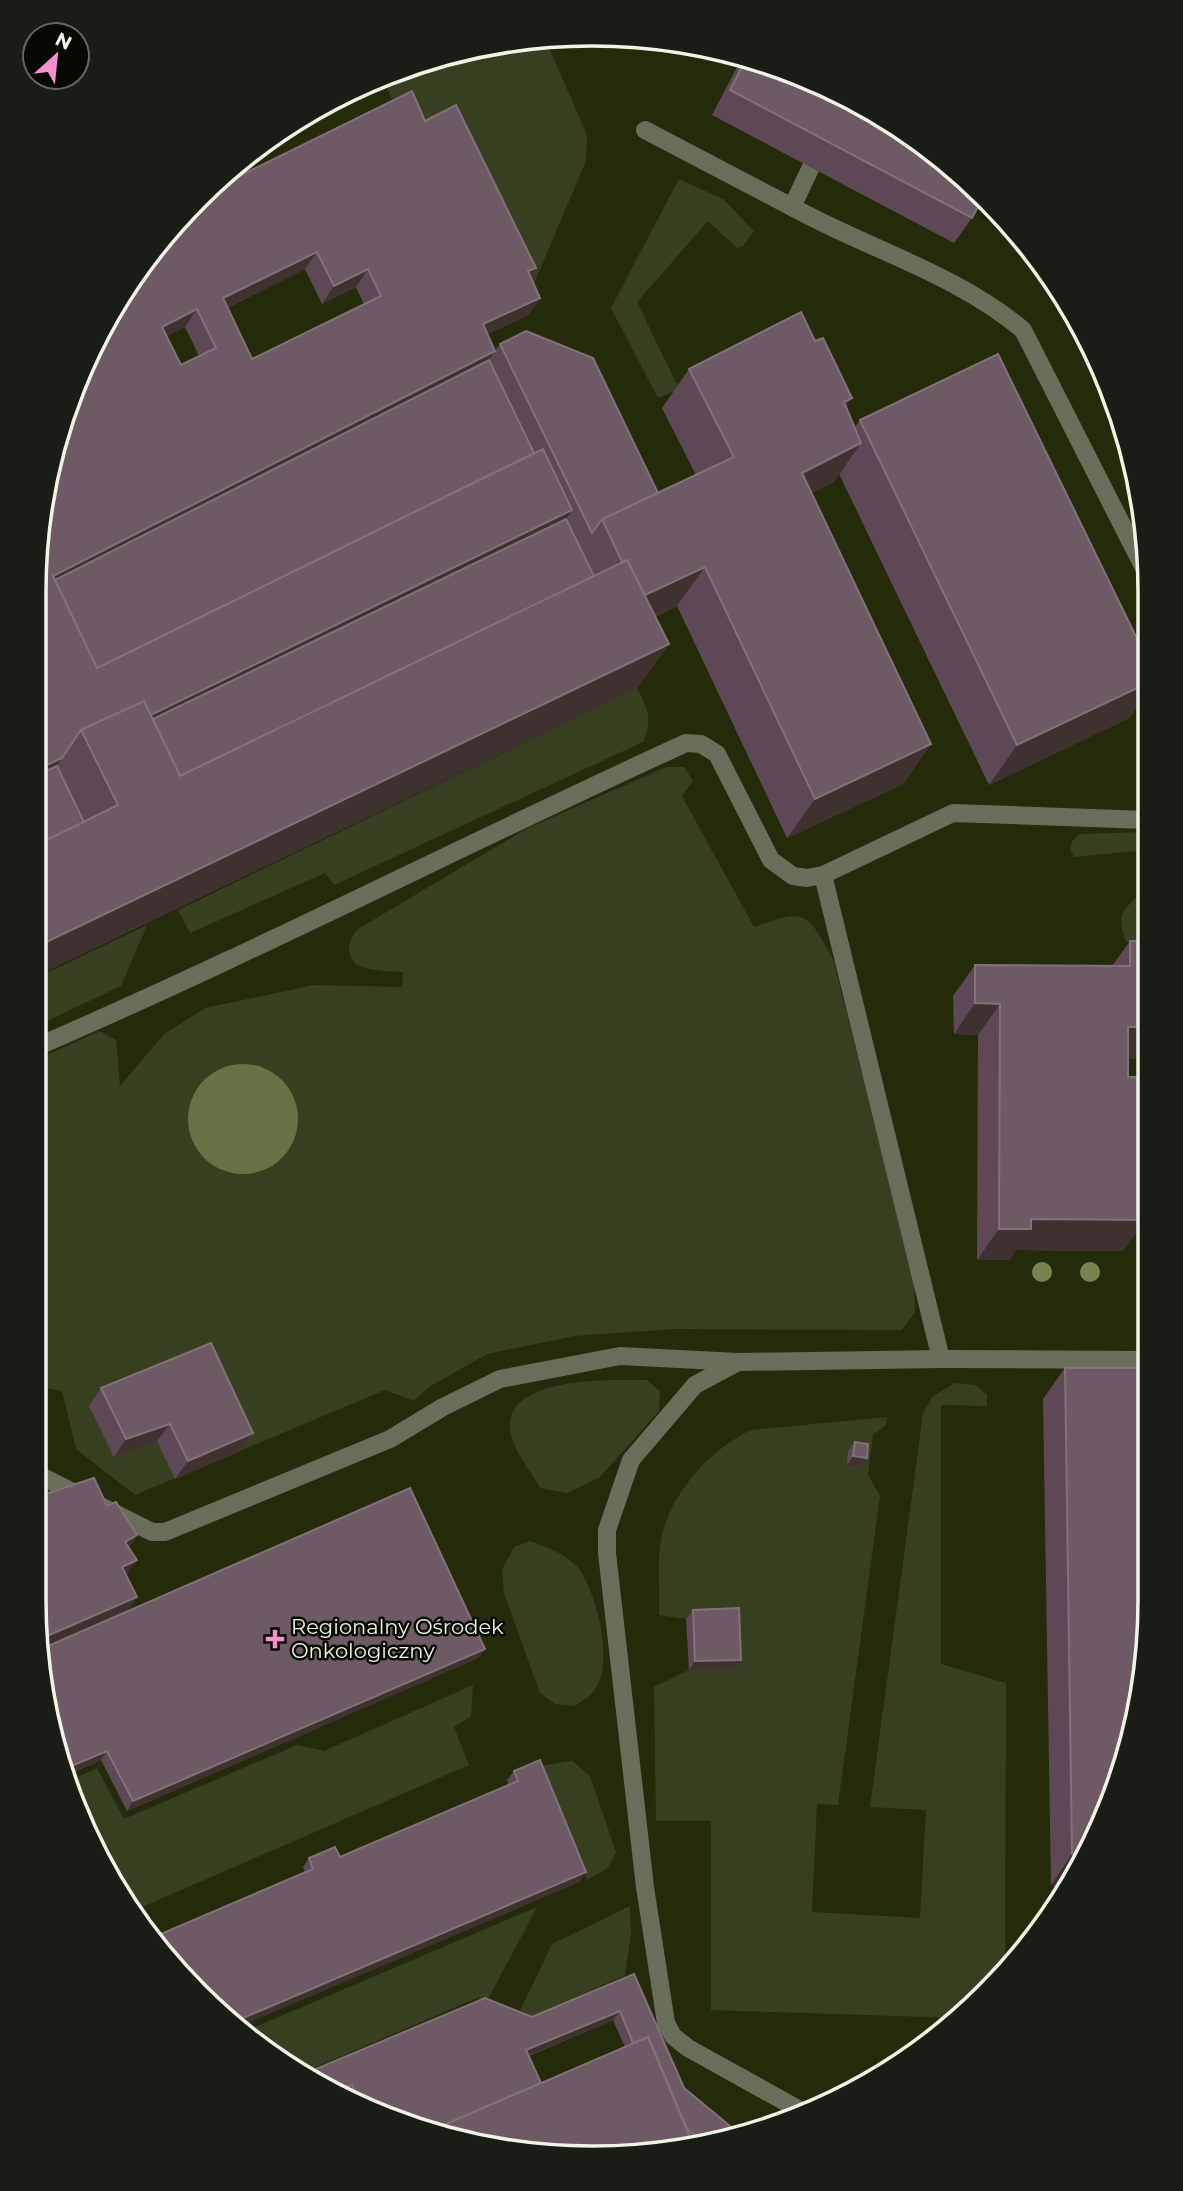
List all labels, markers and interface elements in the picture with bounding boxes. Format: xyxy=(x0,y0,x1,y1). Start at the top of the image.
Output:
north arrow xyxy=(21,21,91,91)
text: N xyxy=(51,28,76,55)
place label: Regionalny Ośrodek Onkologiczny xyxy=(291,1614,504,1663)
marker: Regionalny Ośrodek Onkologiczny xyxy=(265,1629,285,1649)

